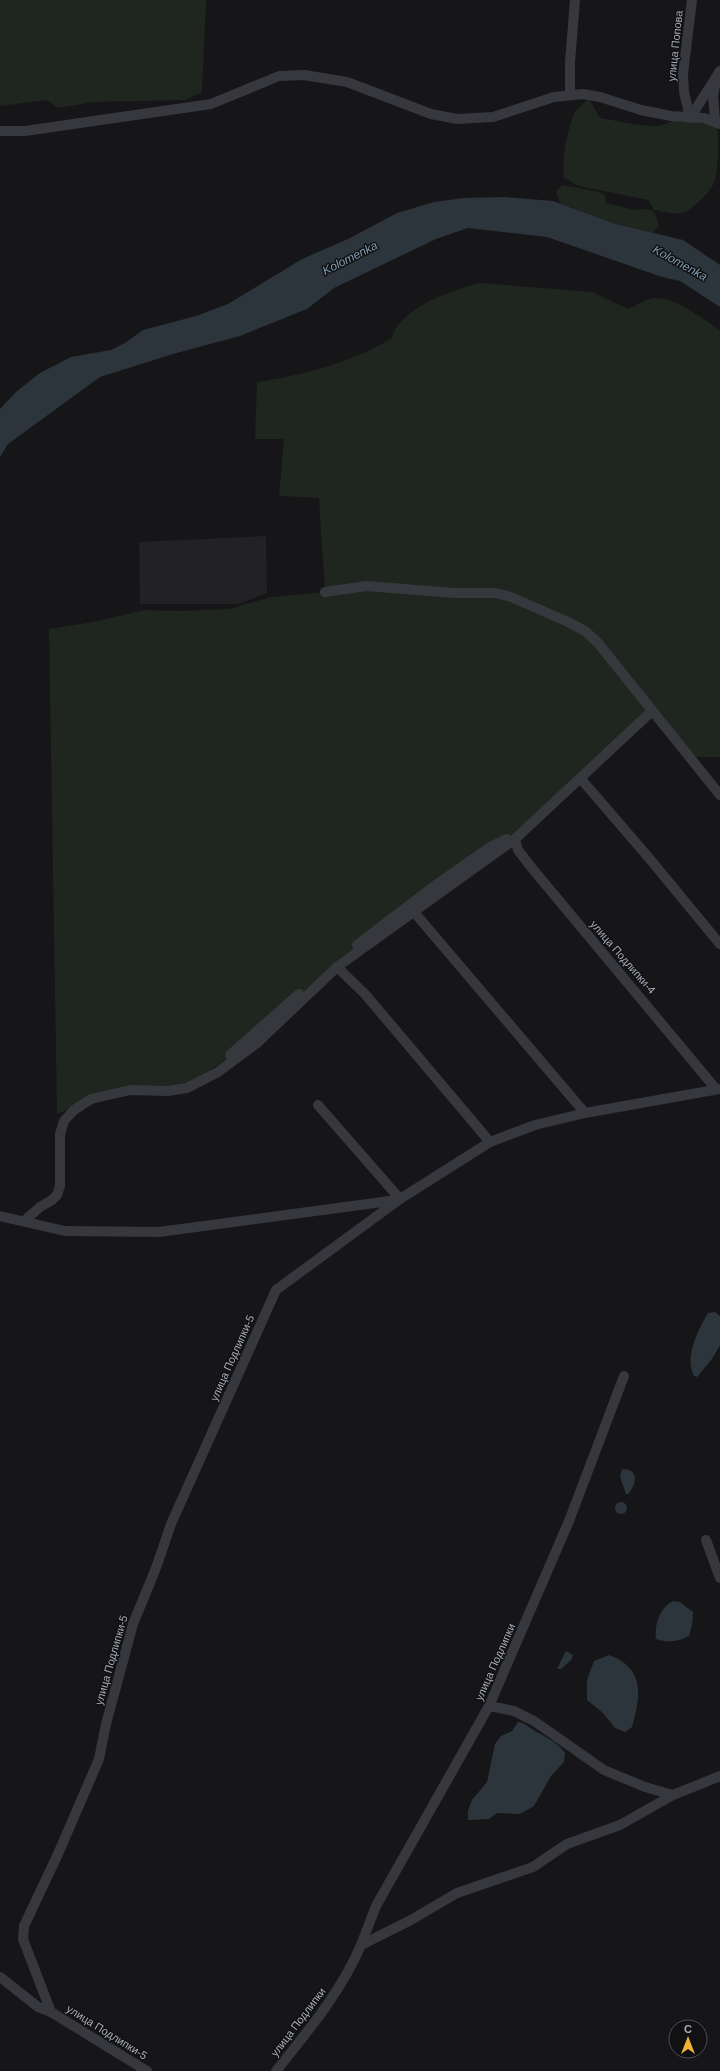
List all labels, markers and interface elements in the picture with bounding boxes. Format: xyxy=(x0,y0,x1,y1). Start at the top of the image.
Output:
street label: улица Попова xyxy=(665,9,685,82)
water label: Kolomenka xyxy=(320,238,380,278)
water label: Kolomenka xyxy=(650,242,710,284)
street label: улица Подлипки-4 xyxy=(588,918,658,996)
street label: улица Подлипки-5 xyxy=(208,1313,256,1403)
street label: улица Подлипки-5 xyxy=(92,1614,130,1706)
street label: улица Подлипки xyxy=(473,1622,517,1702)
street label: улица Подлипки xyxy=(268,1985,328,2059)
street label: улица Подлипки-5 xyxy=(64,2002,150,2062)
north arrow xyxy=(668,2019,708,2059)
text: С xyxy=(684,2023,692,2035)

